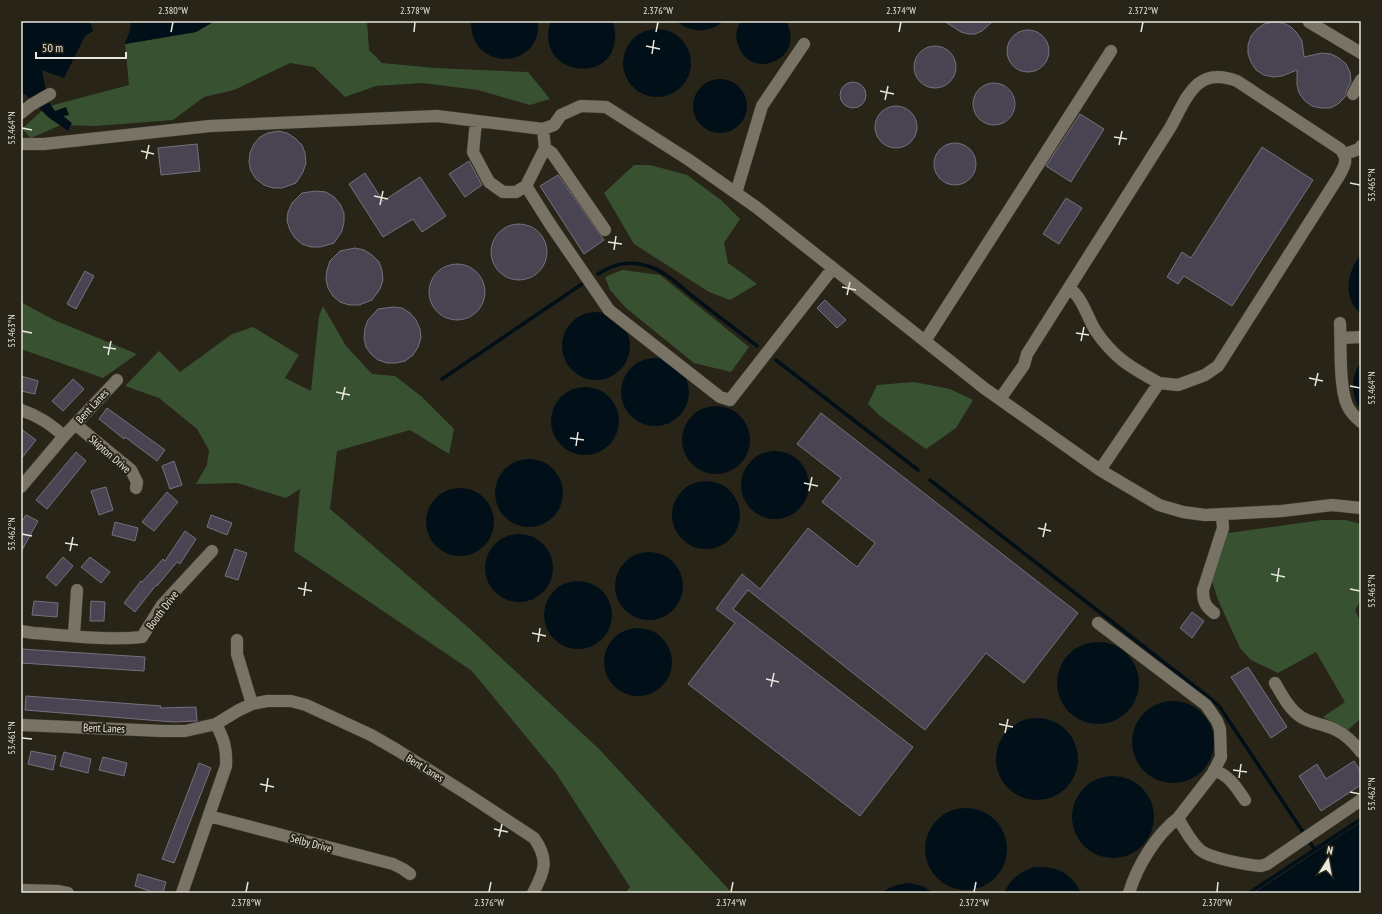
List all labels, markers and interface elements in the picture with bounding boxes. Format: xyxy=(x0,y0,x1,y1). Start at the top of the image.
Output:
text: 2.380°W xyxy=(158,4,188,17)
text: 2.378°W xyxy=(400,4,430,17)
text: 2.376°W xyxy=(643,4,673,17)
text: 2.374°W xyxy=(886,4,916,17)
text: 2.372°W xyxy=(1128,4,1158,17)
scale bar xyxy=(36,34,126,60)
text: 50 m xyxy=(42,40,63,55)
text: 53.464°N xyxy=(5,111,18,145)
text: 53.465°N xyxy=(1365,168,1378,202)
text: 53.463°N xyxy=(5,314,18,348)
text: 53.464°N xyxy=(1365,371,1378,405)
street label: Bent Lanes xyxy=(73,386,112,426)
street label: Skipton Drive xyxy=(86,432,134,476)
text: 53.462°N xyxy=(5,517,18,551)
text: 53.463°N xyxy=(1365,574,1378,608)
street label: Booth Drive xyxy=(143,588,181,632)
street label: Bent Lanes xyxy=(83,720,125,736)
text: 53.461°N xyxy=(5,721,18,755)
street label: Bent Lanes xyxy=(404,751,447,785)
text: 53.462°N xyxy=(1365,777,1378,811)
street label: Selby Drive xyxy=(289,831,334,855)
north arrow xyxy=(1308,840,1348,880)
text: N xyxy=(1326,843,1334,858)
text: 2.378°W xyxy=(231,896,261,909)
text: 2.376°W xyxy=(474,896,504,909)
text: 2.374°W xyxy=(716,896,746,909)
text: 2.372°W xyxy=(959,896,989,909)
text: 2.370°W xyxy=(1202,896,1232,909)

